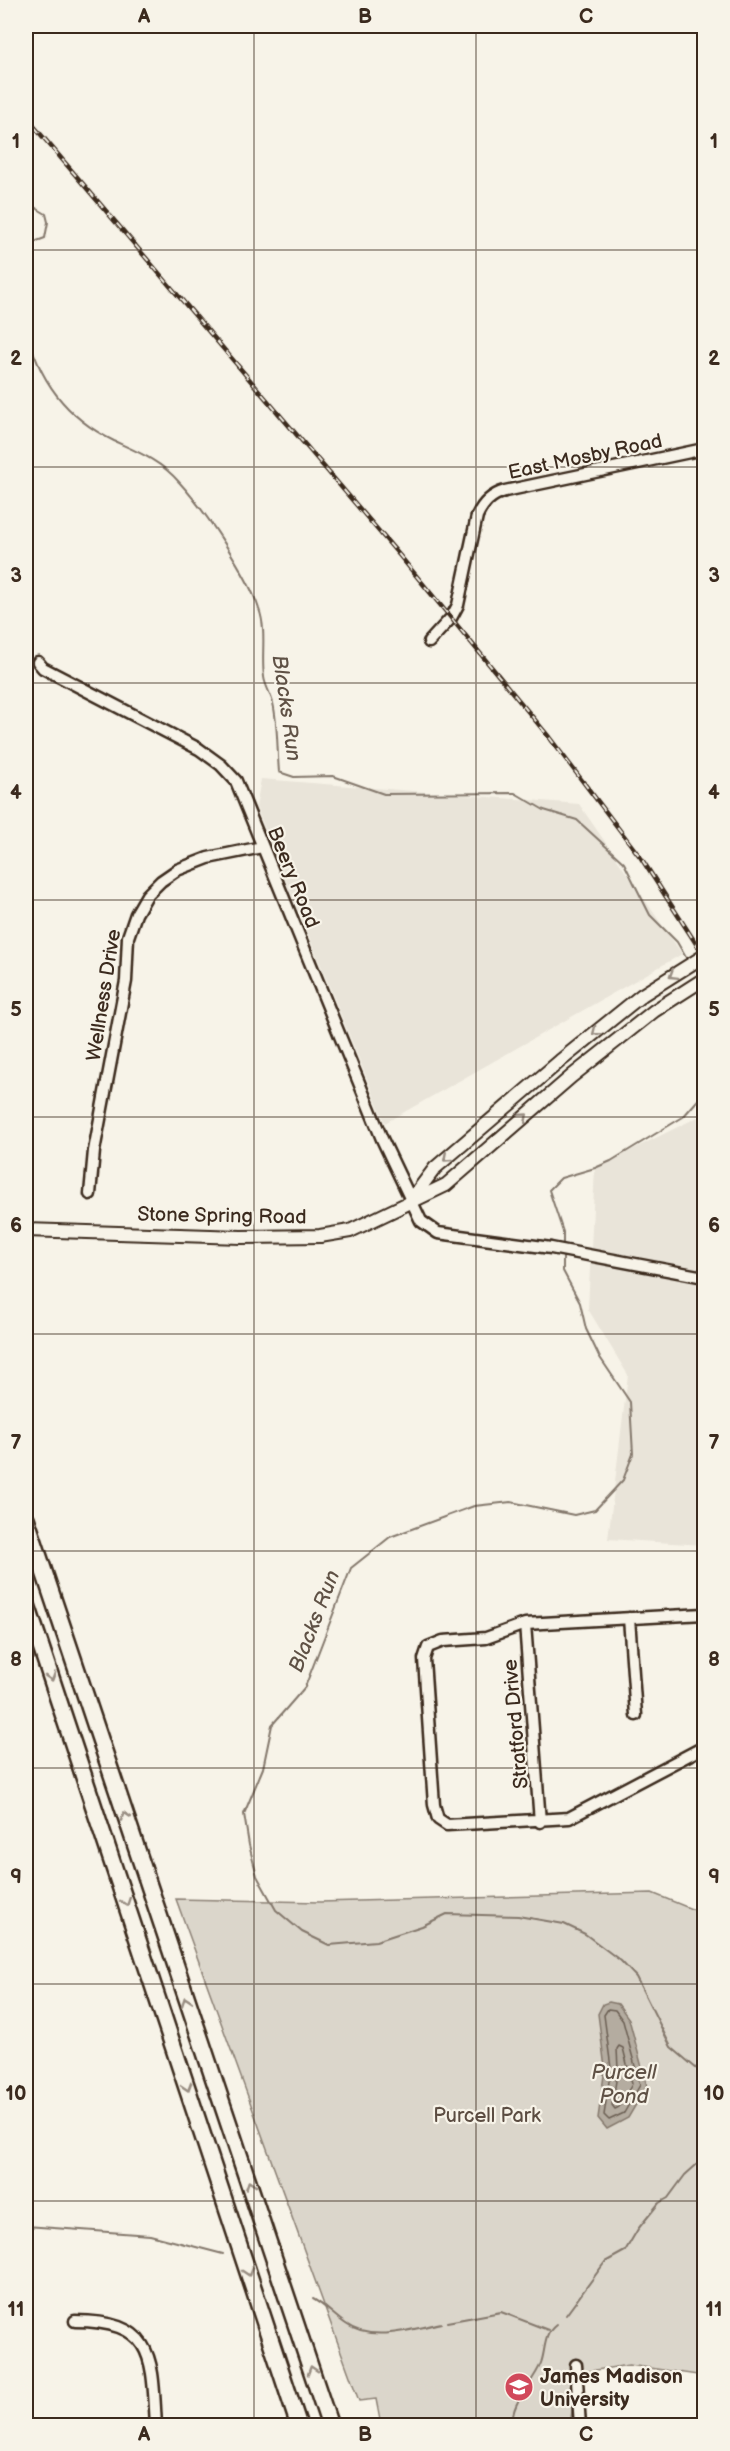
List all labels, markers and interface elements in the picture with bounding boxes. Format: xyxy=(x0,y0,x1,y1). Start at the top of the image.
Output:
text: A xyxy=(137,5,151,29)
text: B xyxy=(358,5,372,29)
text: C xyxy=(579,5,593,29)
text: 1 xyxy=(12,130,20,154)
text: 1 xyxy=(710,130,718,154)
text: 2 xyxy=(10,347,22,371)
text: 2 xyxy=(708,347,720,371)
street label: East Mosby Road xyxy=(506,429,664,485)
text: 3 xyxy=(10,564,22,588)
text: 3 xyxy=(708,564,720,588)
water label: Blacks Run xyxy=(267,653,306,763)
text: 4 xyxy=(10,781,22,805)
text: 4 xyxy=(708,781,720,805)
street label: Beery Road xyxy=(262,823,324,932)
street label: Wellness Drive xyxy=(82,927,126,1063)
one-way arrow xyxy=(669,967,679,979)
text: 5 xyxy=(10,998,22,1022)
text: 5 xyxy=(708,998,720,1022)
one-way arrow xyxy=(592,1024,603,1035)
one-way arrow xyxy=(517,1113,528,1124)
one-way arrow xyxy=(443,1151,454,1162)
street label: Stone Spring Road xyxy=(137,1203,307,1229)
text: 6 xyxy=(10,1214,22,1238)
text: 6 xyxy=(708,1214,720,1238)
text: 7 xyxy=(10,1431,22,1455)
text: 7 xyxy=(708,1431,720,1455)
water label: Blacks Run xyxy=(284,1567,345,1676)
text: 8 xyxy=(10,1648,22,1672)
text: 8 xyxy=(708,1648,720,1672)
street label: Stratford Drive xyxy=(498,1658,534,1790)
one-way arrow xyxy=(43,1671,56,1682)
one-way arrow xyxy=(119,1811,132,1822)
text: 9 xyxy=(10,1865,22,1889)
text: 9 xyxy=(708,1865,720,1889)
one-way arrow xyxy=(118,1896,131,1907)
one-way arrow xyxy=(181,1996,194,2007)
water label: Purcell Pond xyxy=(591,2060,658,2109)
one-way arrow xyxy=(180,2081,192,2092)
text: 10 xyxy=(6,2082,26,2106)
text: 10 xyxy=(704,2082,724,2106)
park label: Purcell Park xyxy=(433,2104,541,2128)
one-way arrow xyxy=(245,2180,257,2191)
one-way arrow xyxy=(240,2266,253,2277)
text: 11 xyxy=(8,2298,24,2322)
text: 11 xyxy=(706,2298,722,2322)
one-way arrow xyxy=(307,2365,319,2376)
place label: James Madison University xyxy=(540,2365,683,2412)
school or university icon: James Madison University xyxy=(503,2371,535,2403)
text: A xyxy=(137,2423,151,2447)
text: B xyxy=(358,2423,372,2447)
text: C xyxy=(579,2423,593,2447)

